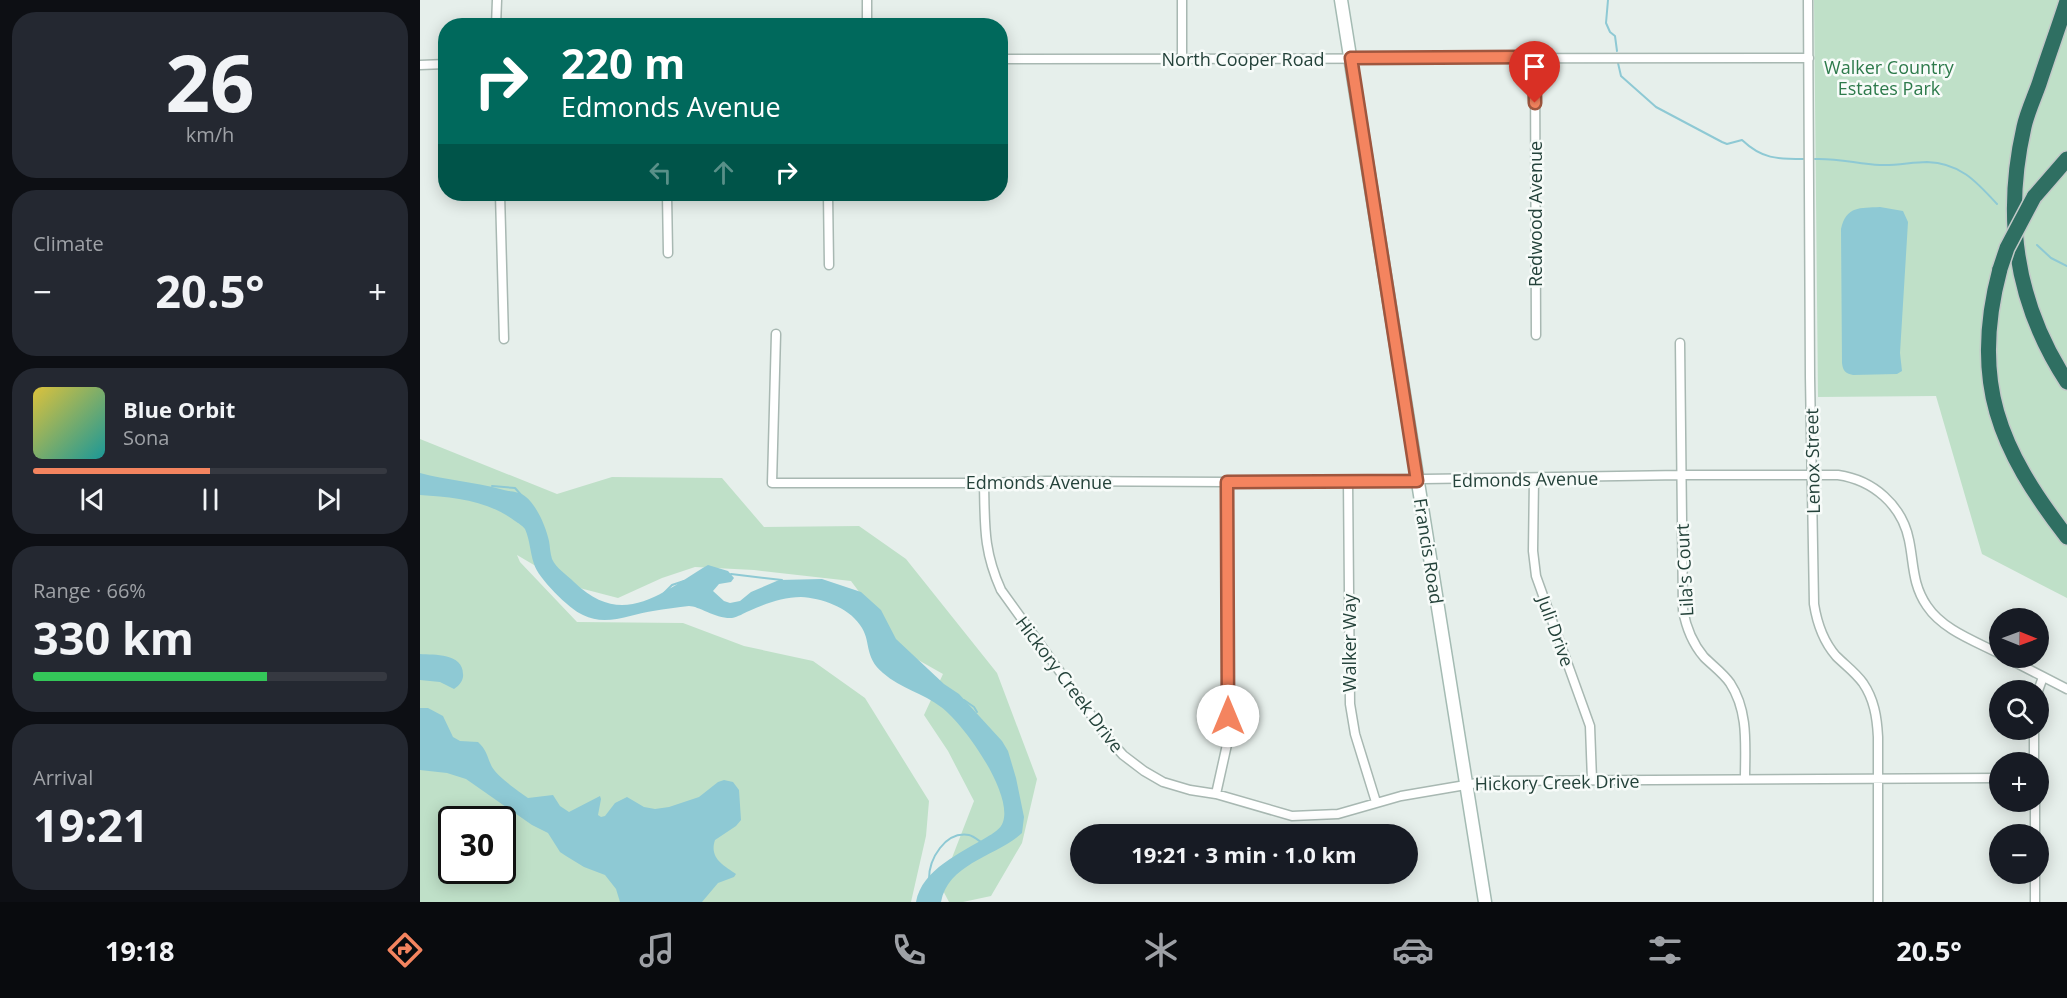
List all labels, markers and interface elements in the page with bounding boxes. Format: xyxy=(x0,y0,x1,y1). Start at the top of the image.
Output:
text: 26 xyxy=(165,29,255,135)
text: 220 m xyxy=(561,34,685,91)
pin xyxy=(1509,41,1560,103)
icon: right xyxy=(462,42,540,120)
street label: North Cooper Road xyxy=(1162,47,1324,71)
icon: arrive xyxy=(1518,50,1551,83)
park label: Walker Country Estates Park xyxy=(1824,55,1955,100)
text: Edmonds Avenue xyxy=(561,88,781,125)
text: km/h xyxy=(186,121,234,148)
street label: Redwood Avenue xyxy=(1523,141,1547,287)
icon: left xyxy=(644,156,677,189)
icon: ahead xyxy=(707,156,740,189)
icon: right xyxy=(770,156,803,189)
text: Climate xyxy=(33,230,104,257)
text: 20.5° xyxy=(155,260,265,321)
text: − xyxy=(33,269,52,314)
text: + xyxy=(368,269,387,314)
text: Blue Orbit xyxy=(123,394,235,424)
street label: Lenox Street xyxy=(1799,408,1825,514)
text: Sona xyxy=(123,424,169,451)
street label: Edmonds Avenue xyxy=(1452,466,1598,492)
street label: Edmonds Avenue xyxy=(966,470,1112,494)
icon: previous xyxy=(76,483,109,516)
icon: pause xyxy=(194,483,227,516)
icon: next xyxy=(312,483,345,516)
street label: Francis Road xyxy=(1409,496,1449,606)
street label: Lila's Court xyxy=(1670,523,1698,617)
text: Range · 66% xyxy=(33,577,146,604)
street label: Juli Drive xyxy=(1531,590,1580,670)
street label: Walker Way xyxy=(1337,593,1361,692)
text: 330 km xyxy=(33,607,194,668)
north arrow xyxy=(1989,608,2049,668)
map controls xyxy=(1989,608,2049,884)
street label: Hickory Creek Drive xyxy=(1011,611,1129,757)
button: search xyxy=(1989,680,2049,740)
position arrow xyxy=(1196,684,1260,748)
button: + xyxy=(1989,752,2049,812)
text: Arrival xyxy=(33,764,93,791)
street label: Hickory Creek Drive xyxy=(1474,769,1640,795)
text: 19:21 xyxy=(33,794,149,855)
speed limit sign: 30 xyxy=(438,806,516,884)
button: − xyxy=(1989,824,2049,884)
text: 19:21 · 3 min · 1.0 km xyxy=(1131,839,1357,869)
icon: directions xyxy=(384,929,426,971)
icon: music xyxy=(636,929,678,971)
icon: phone xyxy=(888,929,930,971)
icon: climate xyxy=(1140,929,1182,971)
icon: car xyxy=(1392,929,1434,971)
icon: filters xyxy=(1644,929,1686,971)
text: 19:18 xyxy=(105,932,174,969)
text: 20.5° xyxy=(1896,932,1962,969)

